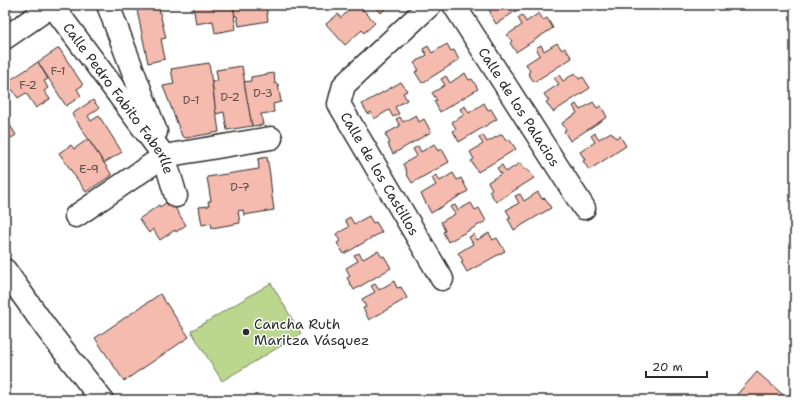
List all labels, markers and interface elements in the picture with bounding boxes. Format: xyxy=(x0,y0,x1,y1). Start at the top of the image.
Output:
street label: Calle Pedro Fabito Faberlle xyxy=(59,19,178,176)
street label: Calle de los Palacios xyxy=(474,44,564,170)
house number: F-1 xyxy=(50,63,66,79)
house number: F-2 xyxy=(19,77,37,93)
house number: D-3 xyxy=(253,85,273,101)
house number: D-2 xyxy=(220,89,240,105)
house number: D-1 xyxy=(183,92,199,108)
street label: Calle de los Castillos xyxy=(337,109,423,239)
house number: E-9 xyxy=(79,161,99,177)
house number: D-7 xyxy=(230,179,250,195)
place label: Cancha Ruth Maritza Vásquez xyxy=(254,315,369,349)
marker: Cancha Ruth Maritza Vásquez xyxy=(241,327,251,337)
scale bar xyxy=(646,353,707,379)
text: 20 m xyxy=(652,359,683,375)

